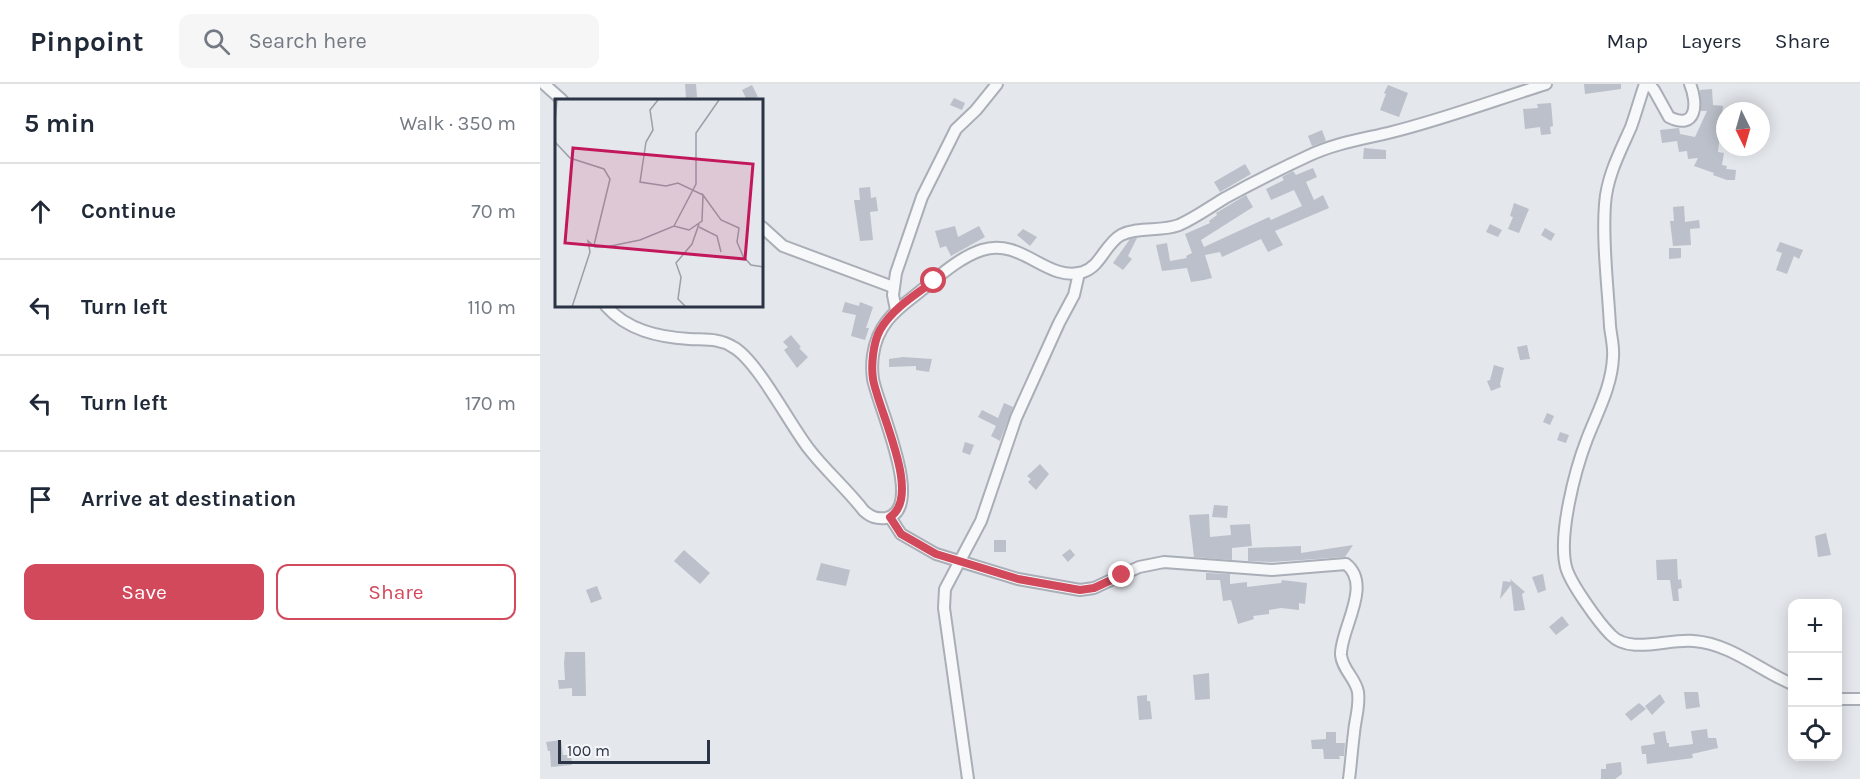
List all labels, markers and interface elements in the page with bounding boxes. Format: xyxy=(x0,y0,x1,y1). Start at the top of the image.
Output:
search box xyxy=(179,14,599,68)
text: Pinpoint xyxy=(30,25,143,58)
icon: search xyxy=(200,25,233,58)
text: Search here xyxy=(248,28,367,54)
text: Map xyxy=(1606,29,1648,53)
text: Layers xyxy=(1681,29,1742,53)
text: Share xyxy=(1775,29,1830,53)
inset map xyxy=(555,99,764,308)
north arrow xyxy=(1716,102,1770,156)
text: 5 min xyxy=(24,108,95,139)
text: Walk · 350 m xyxy=(399,112,516,135)
icon: ahead xyxy=(24,195,57,228)
text: Continue xyxy=(81,198,176,224)
text: 70 m xyxy=(471,200,516,223)
route start xyxy=(920,267,946,293)
icon: left xyxy=(24,291,57,324)
text: Turn left xyxy=(81,294,168,320)
text: 110 m xyxy=(467,296,516,319)
icon: left xyxy=(24,387,57,420)
text: Turn left xyxy=(81,390,168,416)
text: 170 m xyxy=(465,392,516,415)
icon: arrive xyxy=(24,483,57,516)
text: Arrive at destination xyxy=(81,486,296,512)
route end xyxy=(1108,561,1134,587)
button: Save xyxy=(24,564,264,620)
button: Share xyxy=(276,564,516,620)
map controls xyxy=(1788,599,1842,761)
button: + xyxy=(1788,599,1842,653)
button: − xyxy=(1788,653,1842,707)
button: locate xyxy=(1788,707,1842,761)
scale bar xyxy=(558,737,710,764)
text: 100 m xyxy=(567,741,610,760)

